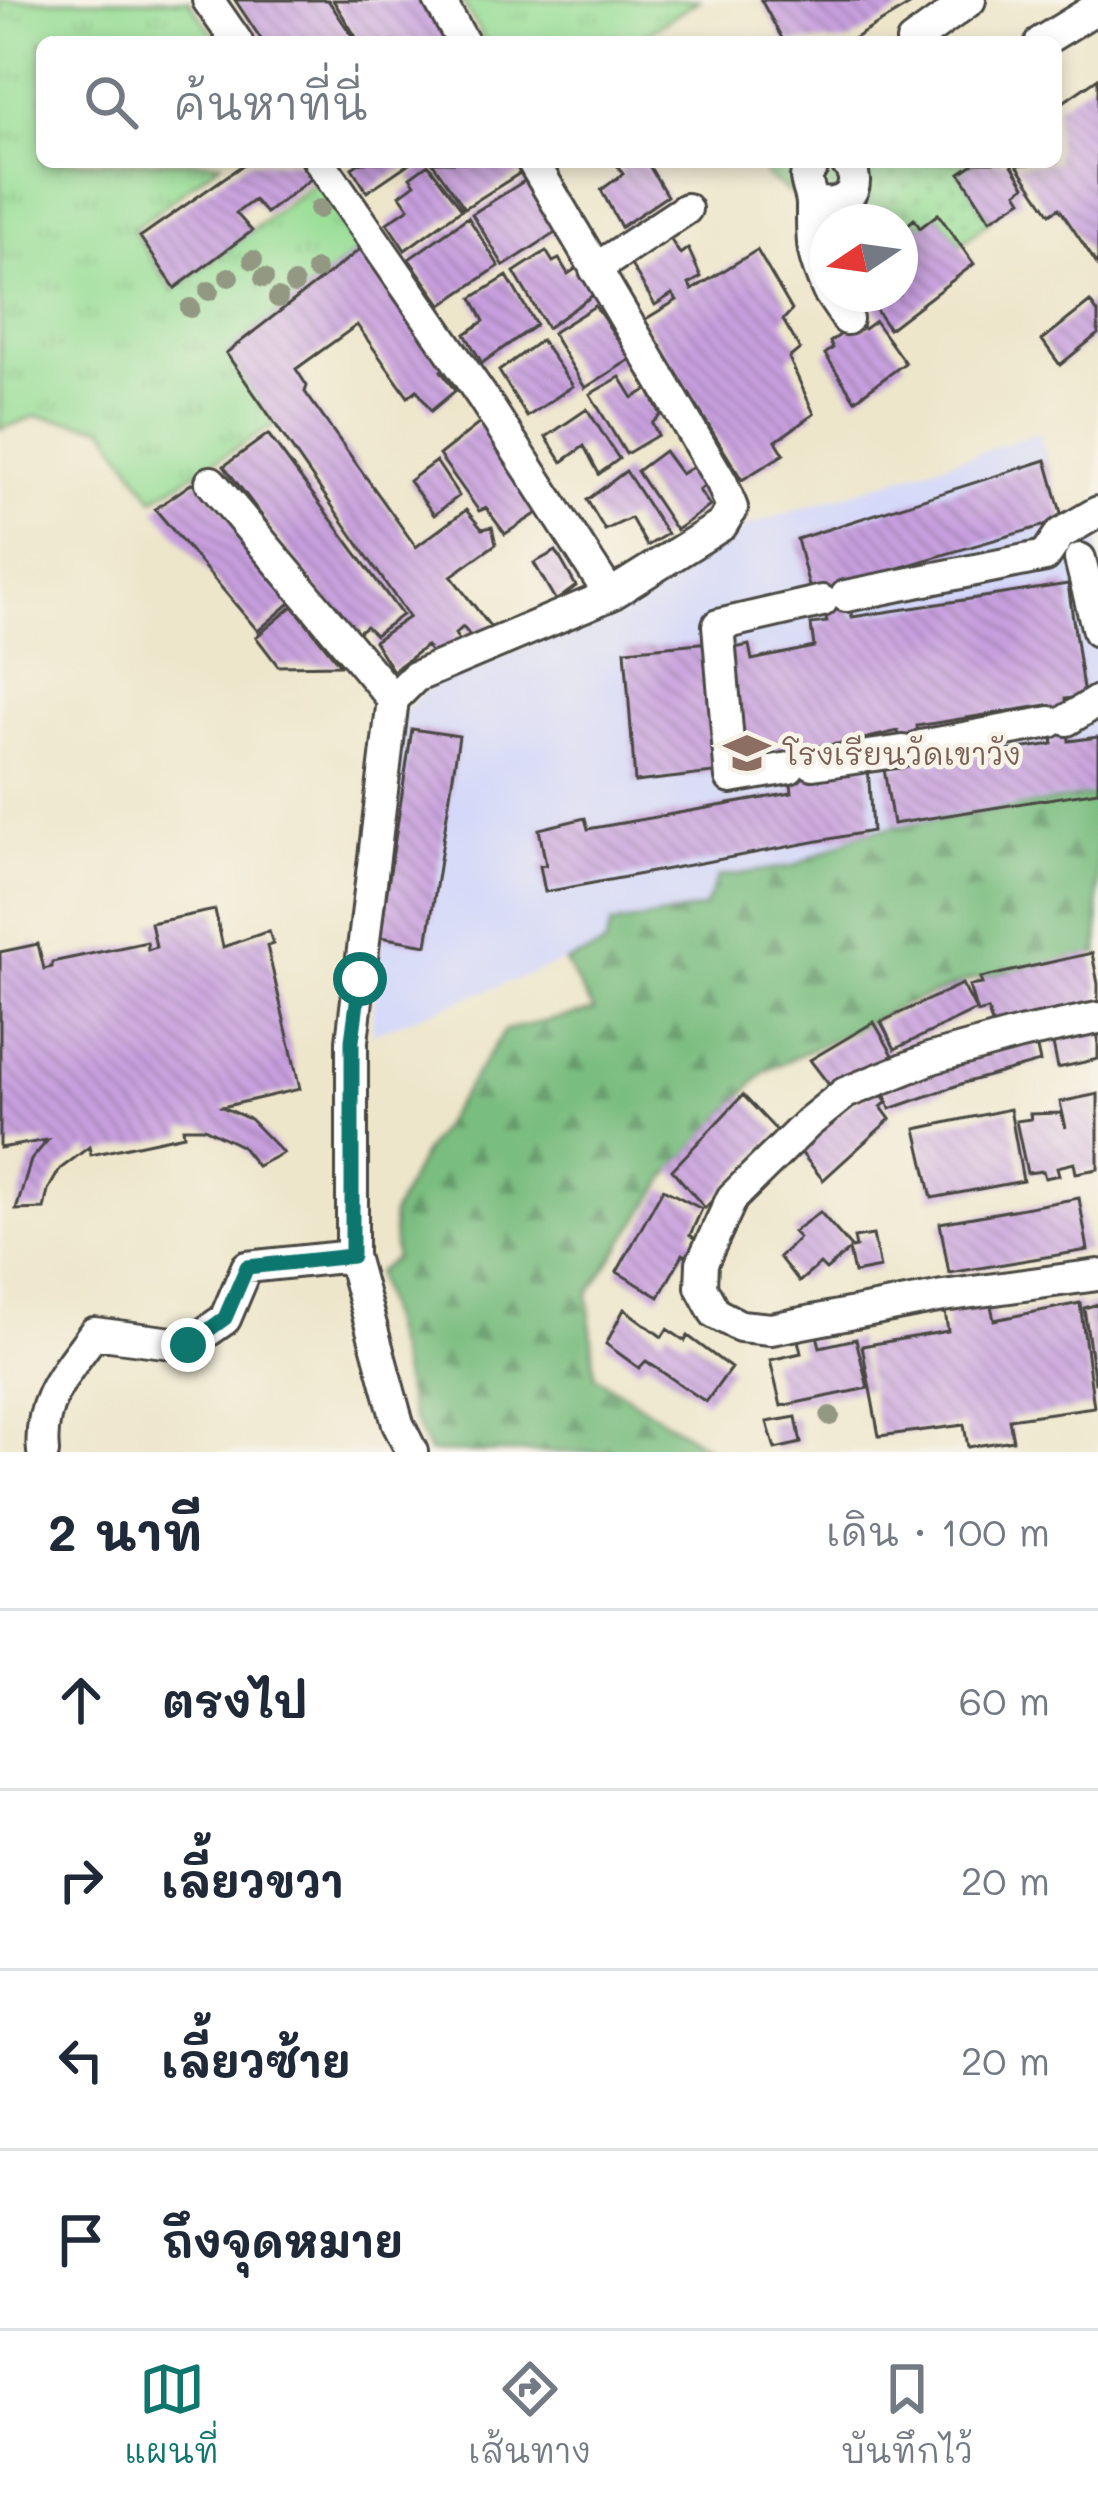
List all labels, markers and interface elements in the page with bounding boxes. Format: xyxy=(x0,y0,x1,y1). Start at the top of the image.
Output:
search box xyxy=(36,36,1062,168)
icon: search xyxy=(78,69,144,135)
text: ค้นหาที่นี่ xyxy=(174,73,368,131)
north arrow xyxy=(810,204,918,312)
school or university icon: โรงเรียนวัดเขาวัง xyxy=(722,728,772,778)
place label: โรงเรียนวัดเขาวัง xyxy=(782,733,1021,773)
route start xyxy=(333,952,387,1006)
route end xyxy=(161,1318,215,1372)
text: 2 นาที xyxy=(48,1497,202,1564)
text: เดิน · 100 m xyxy=(826,1505,1050,1556)
icon: ahead xyxy=(48,1667,114,1733)
text: ตรงไป xyxy=(162,1671,308,1729)
text: 60 m xyxy=(959,1674,1050,1725)
icon: right xyxy=(48,1847,114,1913)
text: เลี้ยวขวา xyxy=(162,1851,344,1909)
text: 20 m xyxy=(961,1854,1050,1905)
icon: left xyxy=(48,2027,114,2093)
text: เลี้ยวซ้าย xyxy=(162,2031,350,2089)
text: 20 m xyxy=(961,2034,1050,2085)
icon: arrive xyxy=(48,2207,114,2273)
text: ถึงจุดหมาย xyxy=(162,2211,403,2269)
tab: แผนที่ xyxy=(125,2356,219,2471)
tab: เส้นทาง xyxy=(469,2356,591,2471)
tab: บันทึกไว้ xyxy=(841,2356,973,2471)

